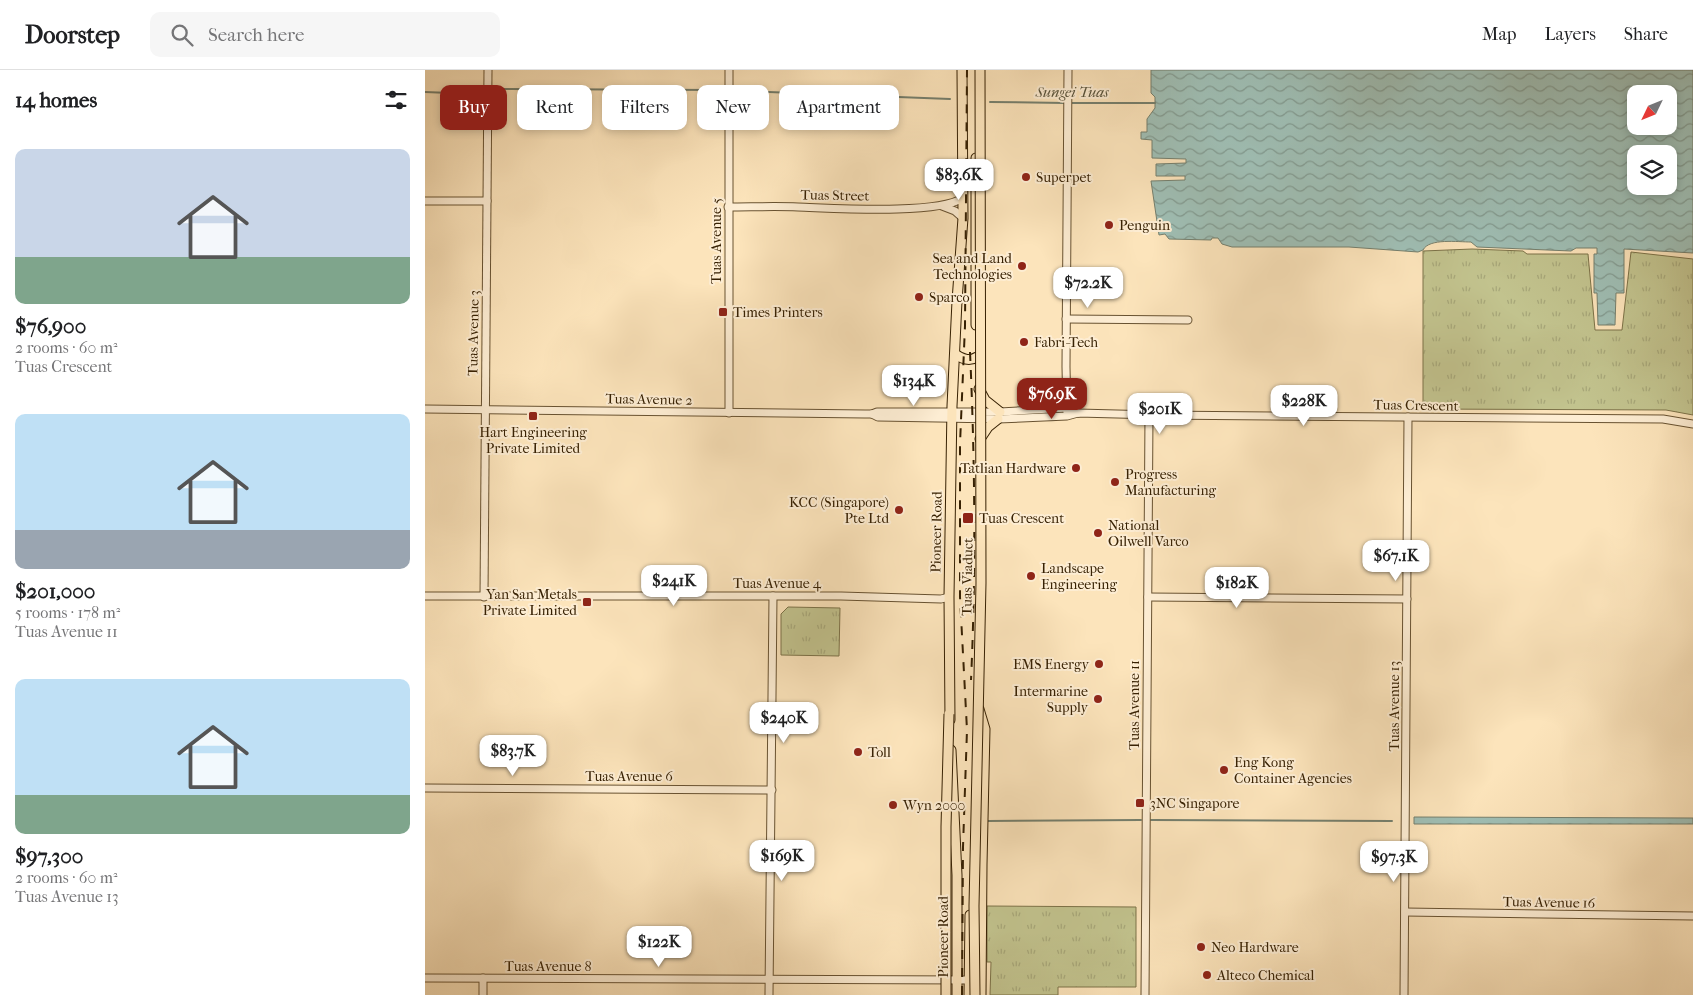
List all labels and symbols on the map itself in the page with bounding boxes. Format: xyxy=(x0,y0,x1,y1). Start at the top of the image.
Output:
water label: Sungei Tuas xyxy=(1034,83,1109,101)
north arrow xyxy=(1627,85,1677,135)
pin: $83.6K xyxy=(918,158,1000,201)
place label: Superpet xyxy=(1036,169,1091,186)
marker: Superpet xyxy=(1020,171,1032,183)
street label: Tuas Street xyxy=(801,186,869,205)
street label: Tuas Avenue 5 xyxy=(708,198,725,284)
place label: Penguin xyxy=(1119,217,1170,234)
marker: Penguin xyxy=(1103,219,1115,231)
place label: Sea and Land Technologies xyxy=(933,250,1012,283)
marker: Sea and Land Technologies xyxy=(1016,260,1028,272)
pin: $72.2K xyxy=(1047,266,1129,309)
place label: Sparco xyxy=(929,289,969,306)
street label: Tuas Avenue 3 xyxy=(464,290,483,376)
marker: Sparco xyxy=(913,291,925,303)
place label: Times Printers xyxy=(733,304,823,321)
marker: Times Printers xyxy=(717,306,729,318)
place label: Fabri-Tech xyxy=(1034,334,1098,351)
marker: Fabri-Tech xyxy=(1018,336,1030,348)
pin: $134K xyxy=(879,364,949,407)
pin: $76.9K xyxy=(1011,378,1093,420)
pin: $228K xyxy=(1269,384,1339,427)
street label: Tuas Avenue 2 xyxy=(605,390,693,409)
pin: $201K xyxy=(1125,392,1195,435)
street label: Tuas Crescent xyxy=(1373,396,1459,415)
marker: Hart Engineering Private Limited xyxy=(527,410,539,422)
place label: Hart Engineering Private Limited xyxy=(479,424,587,457)
place label: Tatlian Hardware xyxy=(960,460,1066,477)
marker: Tatlian Hardware xyxy=(1070,462,1082,474)
place label: Progress Manufacturing xyxy=(1125,466,1217,499)
marker: Progress Manufacturing xyxy=(1109,476,1121,488)
street label: Pioneer Road xyxy=(927,491,946,573)
place label: KCC (Singapore) Pte Ltd xyxy=(789,494,889,527)
marker: KCC (Singapore) Pte Ltd xyxy=(893,504,905,516)
place label: Tuas Crescent xyxy=(979,510,1064,527)
marker: Tuas Crescent xyxy=(961,511,975,525)
place label: National Oilwell Varco xyxy=(1108,517,1189,550)
marker: National Oilwell Varco xyxy=(1092,527,1104,539)
street label: Tuas Viaduct xyxy=(958,538,977,616)
pin: $67.1K xyxy=(1355,540,1437,582)
place label: Landscape Engineering xyxy=(1041,560,1117,593)
pin: $241K xyxy=(639,564,709,607)
pin: $182K xyxy=(1202,566,1272,609)
marker: Landscape Engineering xyxy=(1025,570,1037,582)
street label: Tuas Avenue 4 xyxy=(733,575,822,592)
place label: Yan San Metals Private Limited xyxy=(483,586,577,619)
marker: Yan San Metals Private Limited xyxy=(581,596,593,608)
place label: EMS Energy xyxy=(1013,656,1090,673)
marker: EMS Energy xyxy=(1093,658,1105,670)
street label: Tuas Avenue 11 xyxy=(1126,660,1143,750)
street label: Tuas Avenue 13 xyxy=(1386,661,1403,751)
place label: Intermarine Supply xyxy=(1013,683,1089,716)
marker: Intermarine Supply xyxy=(1092,693,1104,705)
pin: $240K xyxy=(749,702,819,744)
pin: $83.7K xyxy=(472,734,554,777)
place label: Toll xyxy=(868,744,891,761)
marker: Toll xyxy=(852,746,864,758)
place label: Eng Kong Container Agencies xyxy=(1234,754,1352,787)
marker: Eng Kong Container Agencies xyxy=(1218,764,1230,776)
street label: Tuas Avenue 6 xyxy=(585,768,673,785)
place label: 3NC Singapore xyxy=(1150,795,1240,812)
place label: Wyn 2000 xyxy=(902,797,965,814)
marker: 3NC Singapore xyxy=(1134,797,1146,809)
marker: Wyn 2000 xyxy=(887,799,899,811)
pin: $169K xyxy=(747,840,817,882)
pin: $97.3K xyxy=(1353,840,1435,883)
street label: Tuas Avenue 16 xyxy=(1503,893,1596,912)
street label: Pioneer Road xyxy=(935,896,952,978)
pin: $122K xyxy=(624,926,694,968)
place label: Neo Hardware xyxy=(1211,939,1299,956)
marker: Neo Hardware xyxy=(1195,941,1207,953)
street label: Tuas Avenue 8 xyxy=(505,958,591,975)
place label: Alteco Chemical xyxy=(1216,967,1315,984)
marker: Alteco Chemical xyxy=(1201,969,1213,981)

